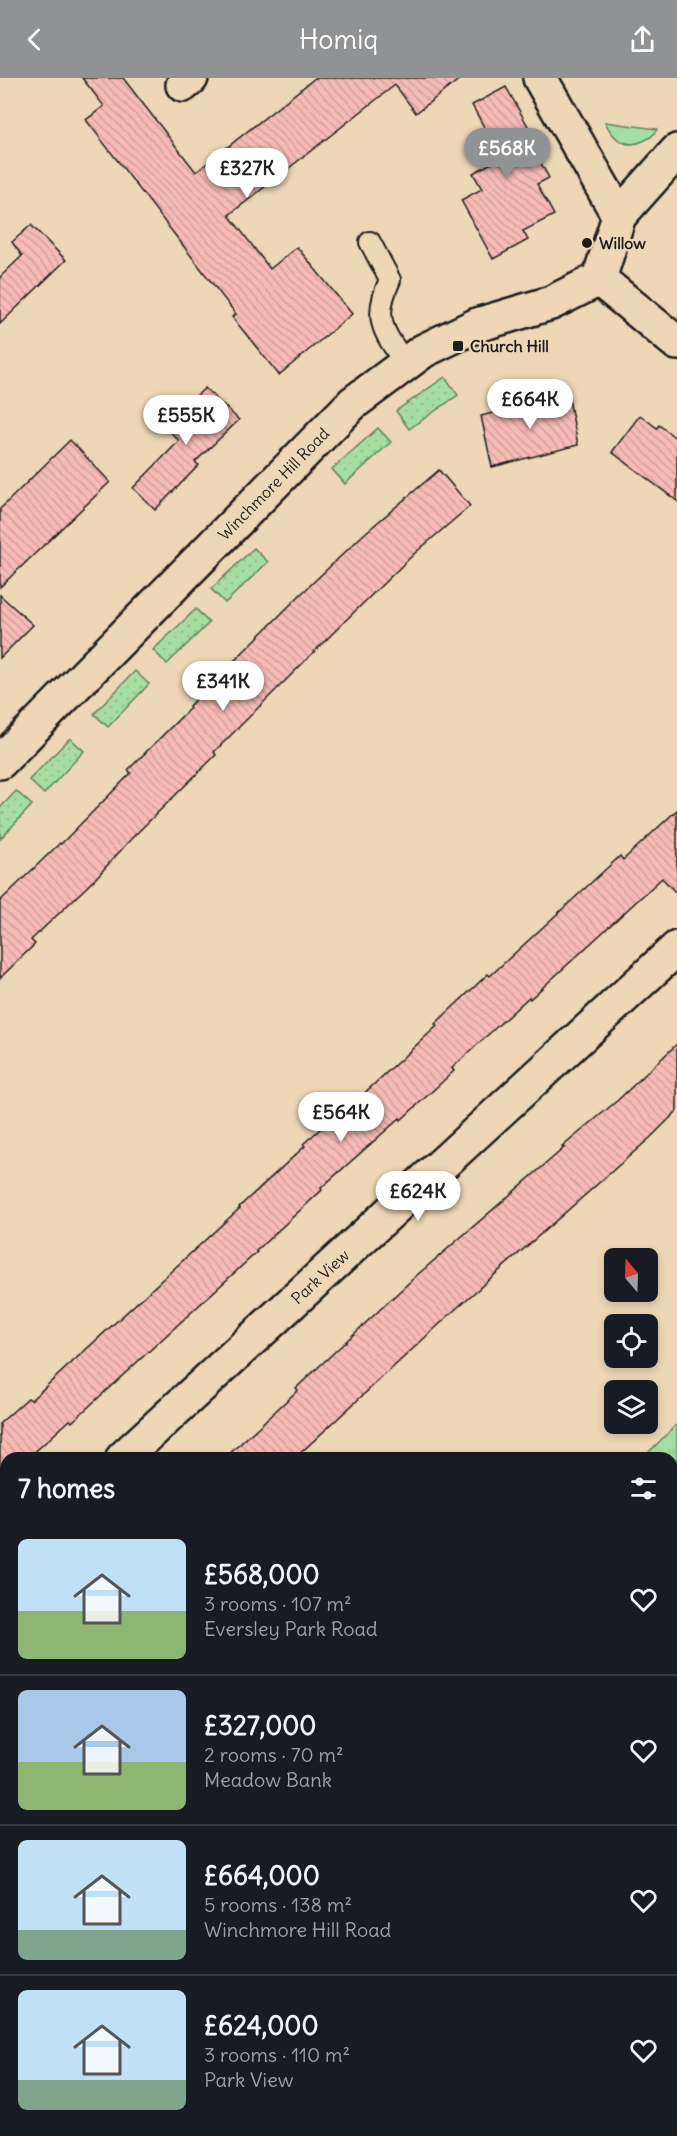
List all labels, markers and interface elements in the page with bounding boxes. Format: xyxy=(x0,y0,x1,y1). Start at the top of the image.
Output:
text: Homiq xyxy=(299,22,378,56)
icon: back xyxy=(18,23,51,56)
icon: share xyxy=(626,23,659,56)
pin: £568K xyxy=(465,128,549,179)
text: £568K xyxy=(478,135,536,160)
pin: £327K xyxy=(205,148,289,199)
text: £327K xyxy=(219,155,275,180)
place label: Willow xyxy=(599,233,646,253)
marker: Willow xyxy=(580,236,594,250)
place label: Church Hill xyxy=(470,336,549,356)
marker: Church Hill xyxy=(451,339,465,353)
pin: £664K xyxy=(488,379,572,430)
text: £664K xyxy=(501,386,559,411)
pin: £555K xyxy=(144,395,228,446)
text: £555K xyxy=(157,402,215,427)
street label: Winchmore Hill Road xyxy=(214,423,333,544)
pin: £341K xyxy=(181,661,265,712)
text: £341K xyxy=(196,668,250,693)
pin: £564K xyxy=(299,1092,383,1143)
text: £564K xyxy=(312,1099,370,1124)
pin: £624K xyxy=(376,1171,460,1222)
text: £624K xyxy=(390,1178,446,1203)
street label: Park View xyxy=(287,1245,354,1308)
north arrow xyxy=(604,1248,658,1302)
map controls xyxy=(604,1248,658,1434)
button: locate xyxy=(604,1314,658,1368)
button: layers xyxy=(604,1380,658,1434)
text: 7 homes xyxy=(18,1472,115,1505)
icon: filters xyxy=(627,1472,660,1505)
text: £568,000 xyxy=(204,1558,320,1591)
icon: home xyxy=(66,1563,138,1635)
icon: heart xyxy=(627,1583,660,1616)
text: 3 rooms · 107 m² xyxy=(204,1591,352,1616)
text: Eversley Park Road xyxy=(204,1616,378,1641)
text: £327,000 xyxy=(204,1709,316,1742)
icon: home xyxy=(66,1714,138,1786)
icon: heart xyxy=(627,1734,660,1767)
text: 2 rooms · 70 m² xyxy=(204,1742,344,1767)
text: Meadow Bank xyxy=(204,1767,332,1792)
text: £664,000 xyxy=(204,1859,320,1892)
icon: home xyxy=(66,1864,138,1936)
icon: heart xyxy=(627,1884,660,1917)
text: 5 rooms · 138 m² xyxy=(204,1892,352,1917)
text: Winchmore Hill Road xyxy=(204,1917,391,1942)
text: £624,000 xyxy=(204,2009,319,2042)
icon: home xyxy=(66,2014,138,2086)
icon: heart xyxy=(627,2034,660,2067)
text: 3 rooms · 110 m² xyxy=(204,2042,350,2067)
text: Park View xyxy=(204,2067,294,2092)

